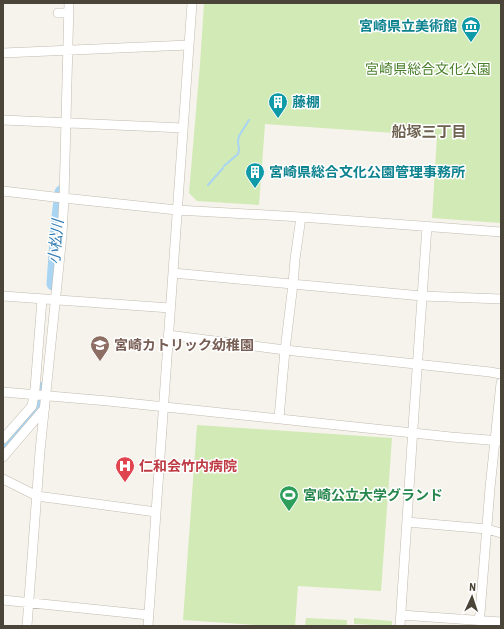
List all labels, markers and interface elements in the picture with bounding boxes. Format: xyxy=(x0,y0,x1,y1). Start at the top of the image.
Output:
museum icon: 宮崎県立美術館 xyxy=(460,15,482,43)
place label: 宮崎県立美術館 xyxy=(359,18,457,34)
park label: 宮崎県総合文化公園 xyxy=(365,61,491,77)
building icon: 藤棚 xyxy=(267,91,289,119)
place label: 藤棚 xyxy=(292,94,320,110)
district label: 船塚三丁目 xyxy=(391,123,467,141)
building icon: 宮崎県総合文化公園管理事務所 xyxy=(244,161,266,189)
place label: 宮崎県総合文化公園管理事務所 xyxy=(269,164,465,180)
water label: 小松川 xyxy=(45,217,67,265)
school or university icon: 宮崎カトリック幼稚園 xyxy=(89,334,111,362)
place label: 宮崎カトリック幼稚園 xyxy=(114,337,254,353)
hospital icon: 仁和会竹内病院 xyxy=(114,455,136,483)
place label: 仁和会竹内病院 xyxy=(139,458,237,474)
sports icon: 宮崎公立大学グランド xyxy=(278,484,300,512)
place label: 宮崎公立大学グランド xyxy=(303,487,443,503)
north arrow xyxy=(452,577,492,617)
text: N xyxy=(469,581,476,594)

